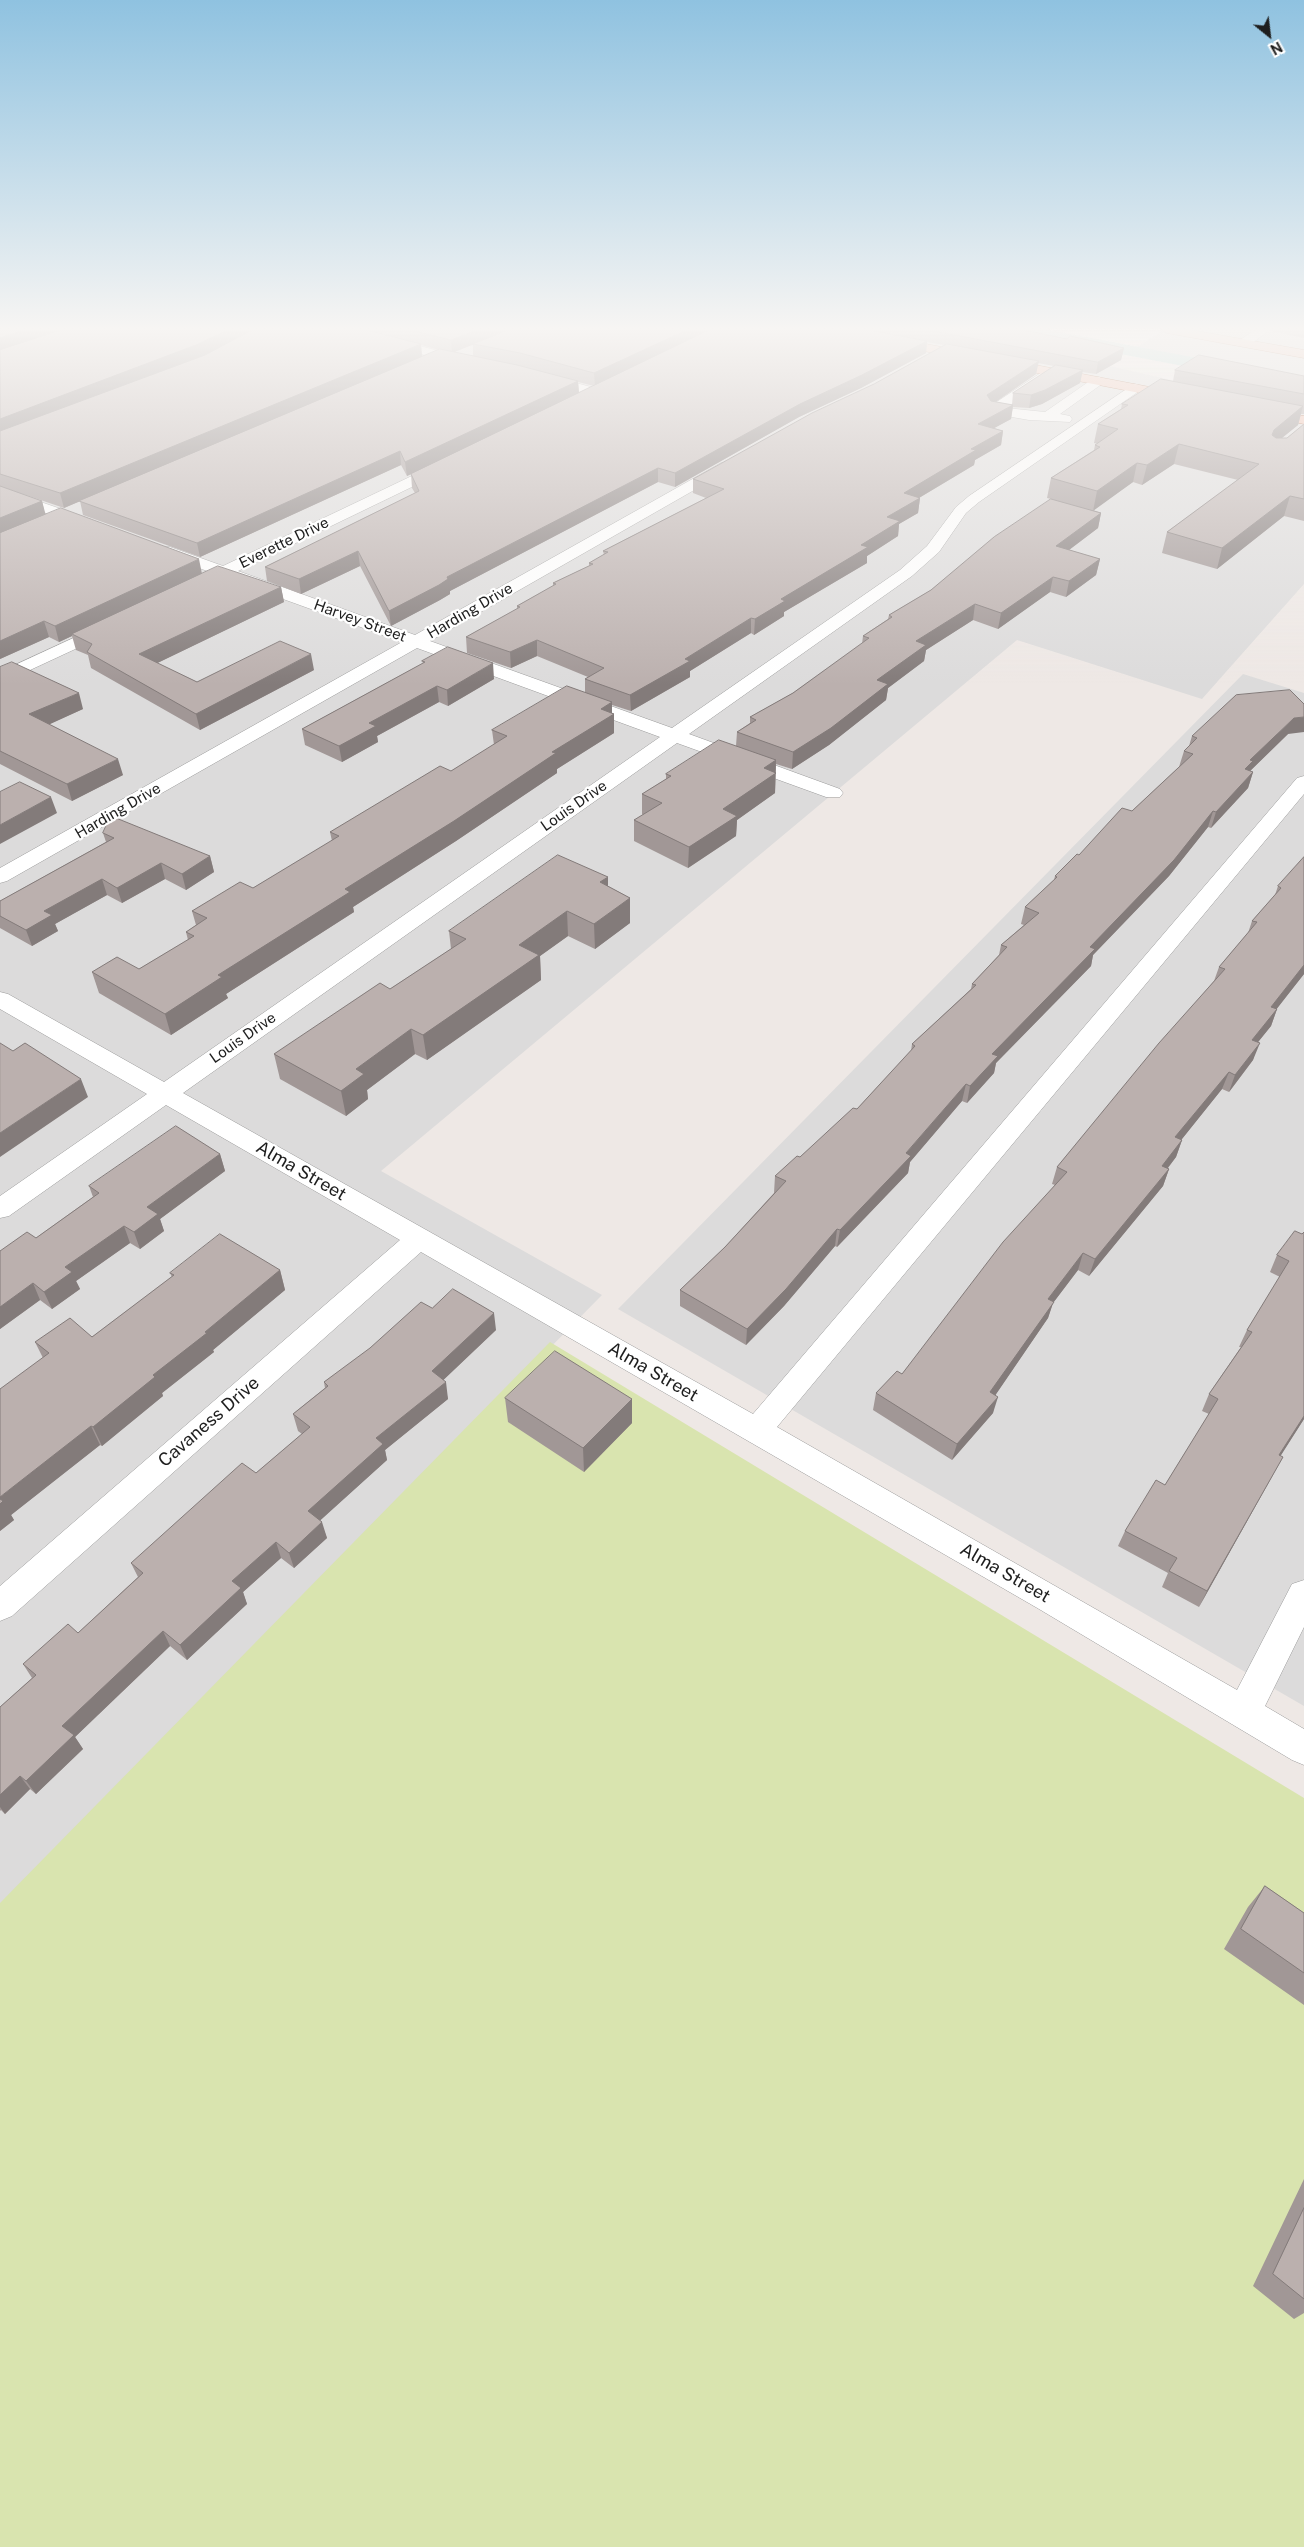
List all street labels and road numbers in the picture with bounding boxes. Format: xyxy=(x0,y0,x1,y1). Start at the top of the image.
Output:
street label: Everette Drive xyxy=(236,514,332,572)
street label: Harding Drive xyxy=(424,579,516,643)
street label: Harvey Street xyxy=(311,596,409,646)
street label: Louis Drive xyxy=(538,777,610,835)
street label: Harding Drive xyxy=(72,779,164,843)
street label: Louis Drive xyxy=(207,1009,279,1067)
street label: Alma Street xyxy=(252,1137,350,1205)
street label: Alma Street xyxy=(604,1338,702,1406)
street label: Cavaness Drive xyxy=(154,1372,264,1472)
street label: Alma Street xyxy=(956,1539,1054,1607)

